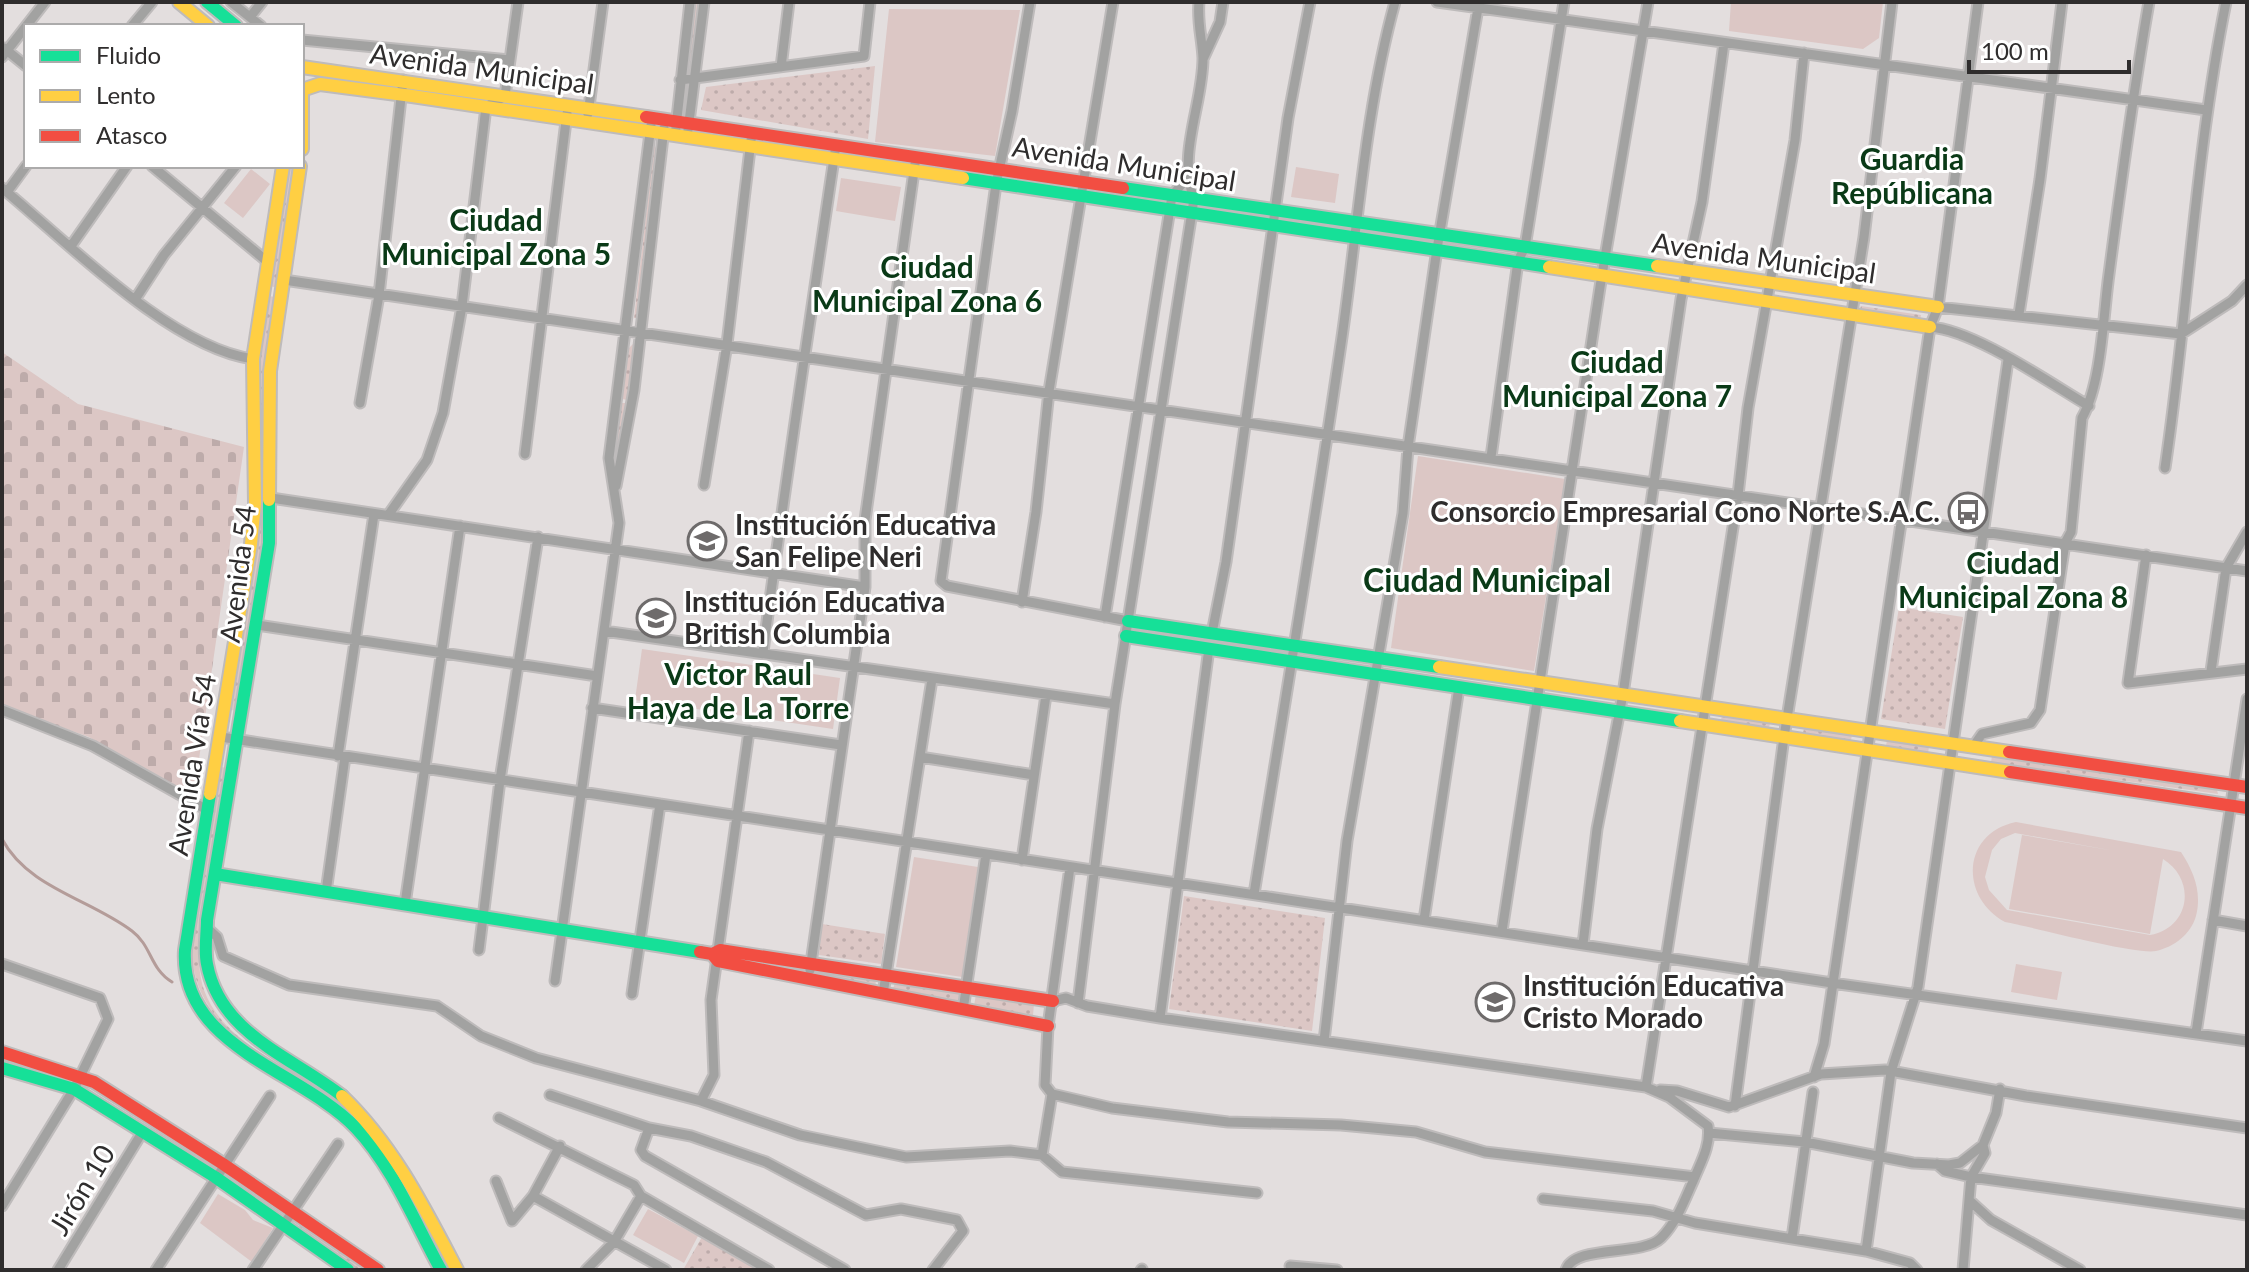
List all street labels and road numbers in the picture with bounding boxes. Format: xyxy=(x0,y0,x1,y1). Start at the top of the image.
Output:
street label: Avenida Municipal xyxy=(368,35,596,101)
street label: Avenida Municipal xyxy=(1010,129,1238,197)
street label: Avenida Municipal xyxy=(1650,224,1878,290)
street label: Avenida 54 xyxy=(212,503,262,645)
street label: Avenida Vía 54 xyxy=(160,672,222,858)
street label: Jirón 10 xyxy=(41,1138,121,1241)

